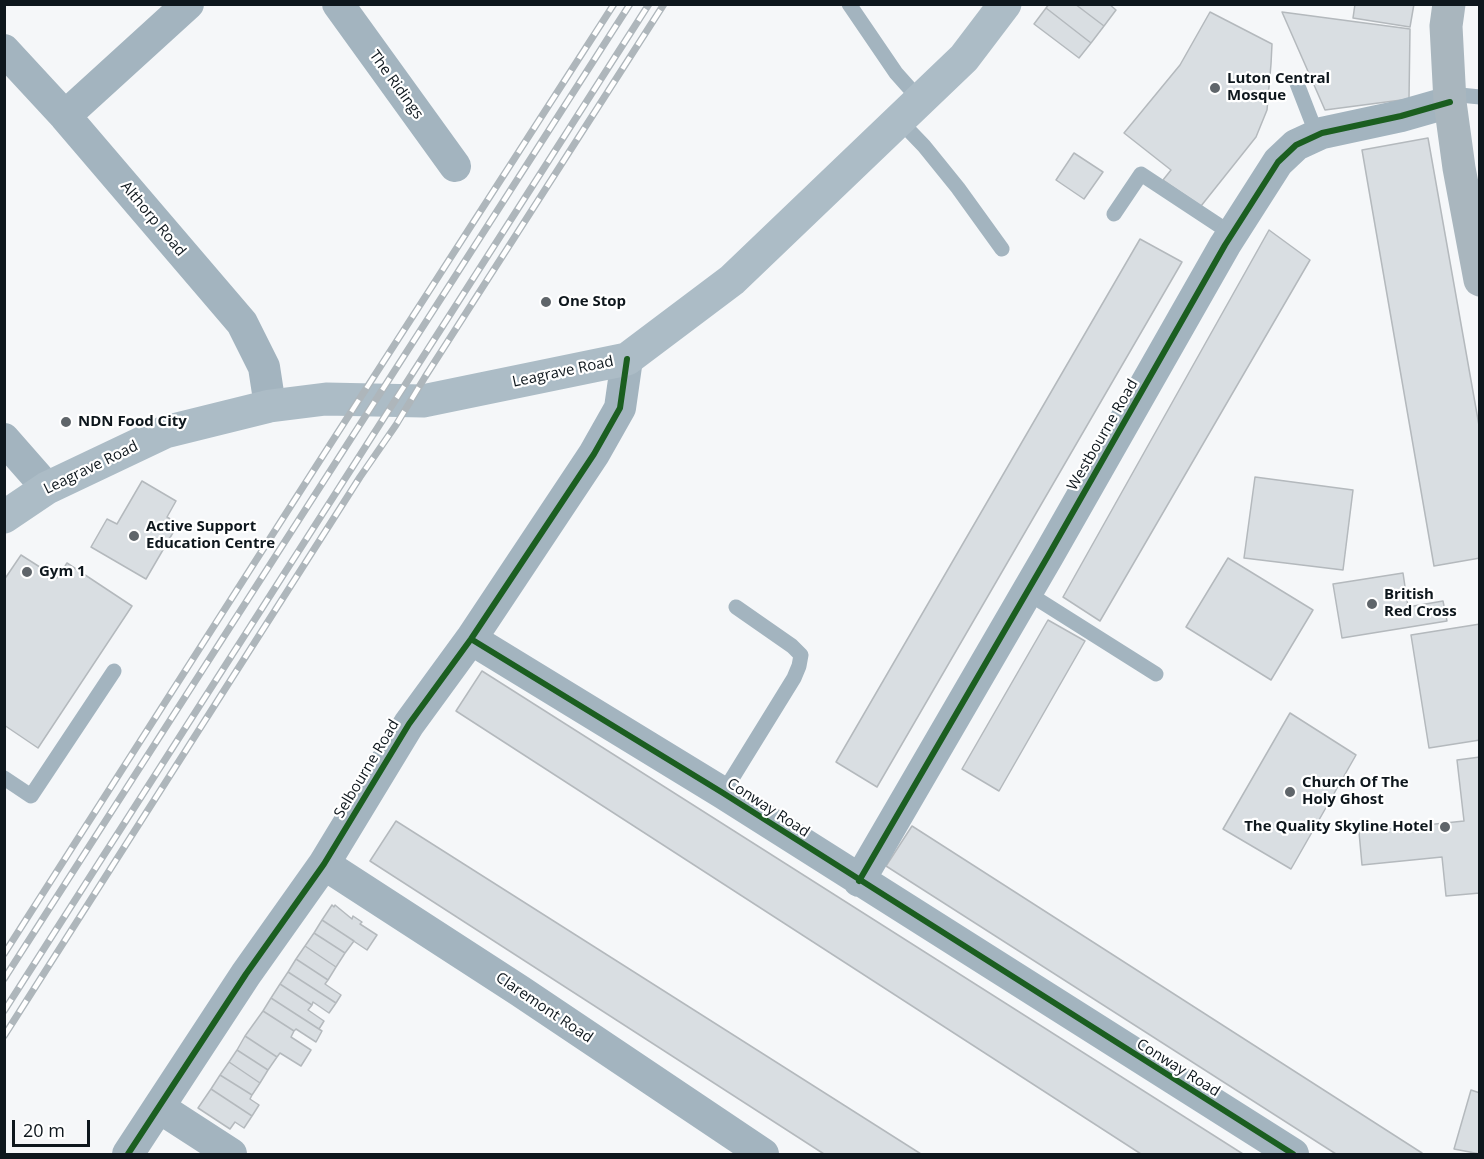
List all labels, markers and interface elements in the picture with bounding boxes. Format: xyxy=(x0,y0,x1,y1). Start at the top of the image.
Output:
street label: The Ridings xyxy=(365,47,427,123)
place label: Luton Central Mosque xyxy=(1227,70,1330,105)
marker: Luton Central Mosque xyxy=(1208,81,1222,95)
street label: Althorp Road xyxy=(117,178,189,260)
place label: One Stop xyxy=(558,293,626,311)
marker: One Stop xyxy=(539,295,553,309)
street label: Leagrave Road xyxy=(511,353,615,391)
street label: Westbourne Road xyxy=(1064,376,1142,494)
place label: NDN Food City xyxy=(78,413,187,431)
marker: NDN Food City xyxy=(59,415,73,429)
street label: Leagrave Road xyxy=(41,437,141,499)
place label: Active Support Education Centre xyxy=(146,518,275,553)
marker: Active Support Education Centre xyxy=(127,529,141,543)
place label: Gym 1 xyxy=(39,563,86,581)
marker: Gym 1 xyxy=(20,565,34,579)
place label: British Red Cross xyxy=(1384,586,1457,621)
marker: British Red Cross xyxy=(1365,597,1379,611)
street label: Selbourne Road xyxy=(331,717,403,821)
place label: Church Of The Holy Ghost xyxy=(1302,774,1409,809)
street label: Conway Road xyxy=(723,775,813,841)
marker: Church Of The Holy Ghost xyxy=(1283,785,1297,799)
place label: The Quality Skyline Hotel xyxy=(1244,818,1433,836)
marker: The Quality Skyline Hotel xyxy=(1438,820,1452,834)
street label: Claremont Road xyxy=(492,969,596,1047)
street label: Conway Road xyxy=(1133,1035,1223,1101)
scale bar xyxy=(15,1108,93,1146)
text: 20 m xyxy=(23,1118,65,1142)

